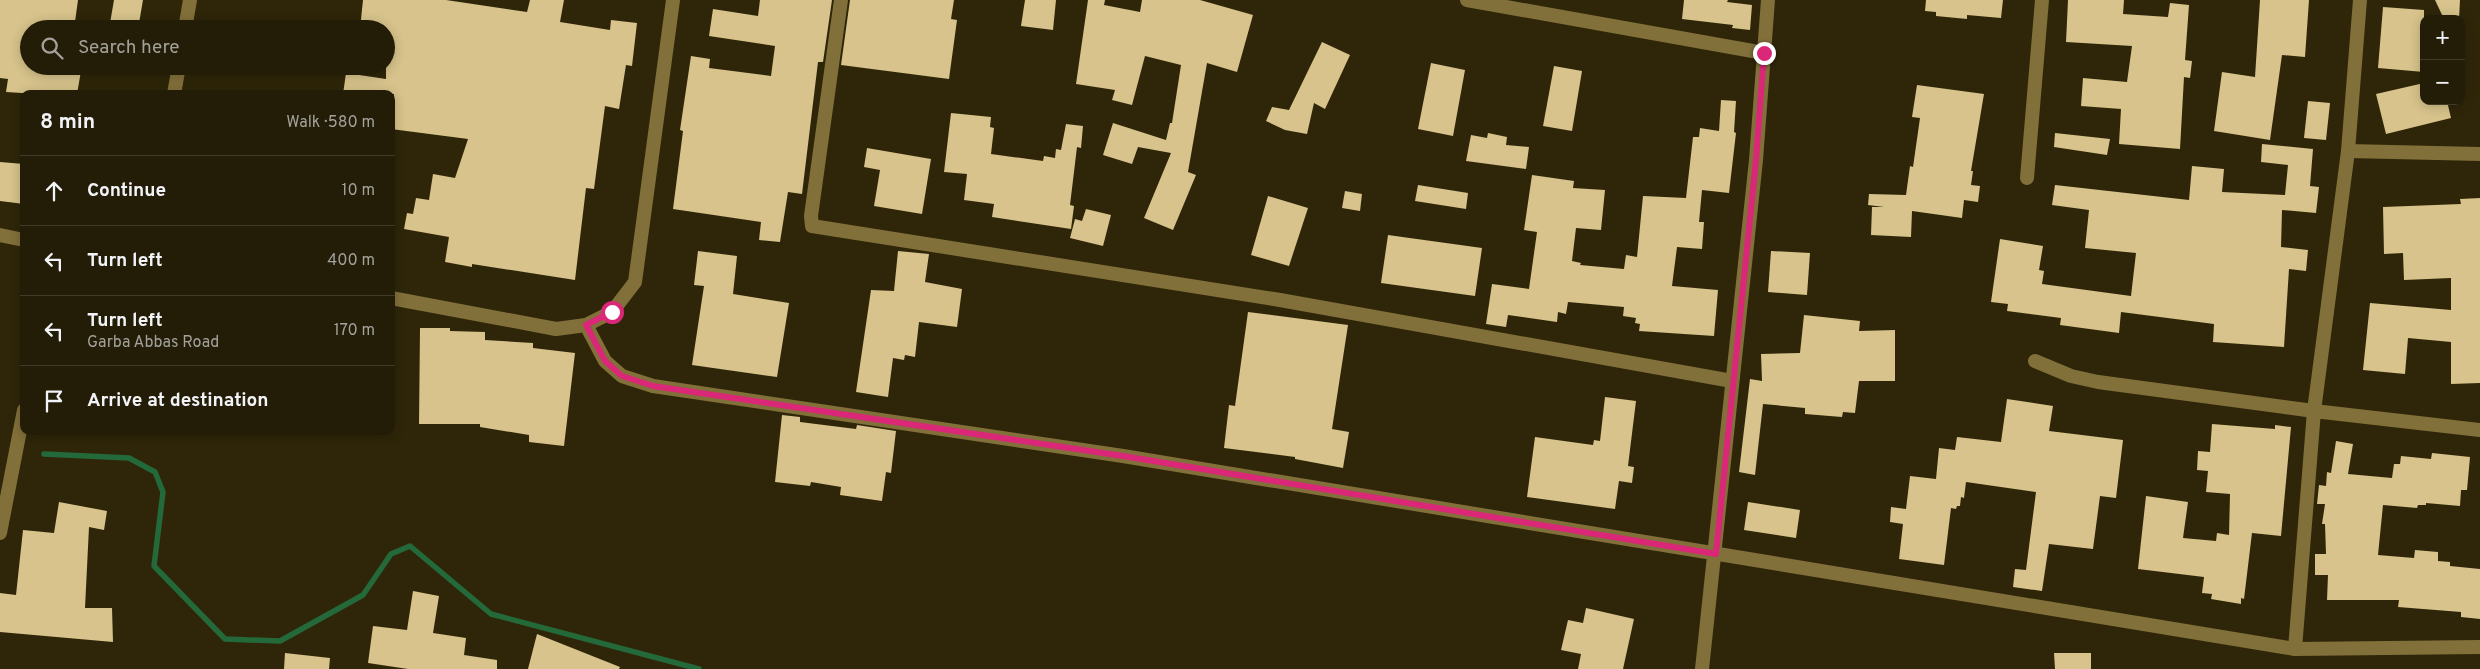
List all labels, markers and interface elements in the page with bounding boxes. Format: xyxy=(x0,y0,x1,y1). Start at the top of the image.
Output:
map controls xyxy=(2420,15,2465,105)
button: + xyxy=(2420,15,2465,60)
search box xyxy=(20,20,395,75)
icon: search xyxy=(38,34,66,62)
text: Search here xyxy=(78,36,180,60)
route end xyxy=(1753,42,1776,65)
button: − xyxy=(2420,60,2465,105)
text: 8 min xyxy=(40,109,95,136)
text: Walk · 580 m xyxy=(286,113,375,133)
icon: ahead xyxy=(40,177,68,205)
text: Continue xyxy=(87,179,166,203)
text: 10 m xyxy=(341,181,375,201)
icon: left xyxy=(40,247,68,275)
text: Turn left xyxy=(87,249,163,273)
text: 400 m xyxy=(327,251,375,271)
route start xyxy=(601,301,624,324)
text: Turn left xyxy=(87,309,163,333)
icon: left xyxy=(40,317,68,345)
text: 170 m xyxy=(334,321,375,341)
text: Garba Abbas Road xyxy=(87,333,219,353)
icon: arrive xyxy=(40,387,68,415)
text: Arrive at destination xyxy=(87,389,268,413)

